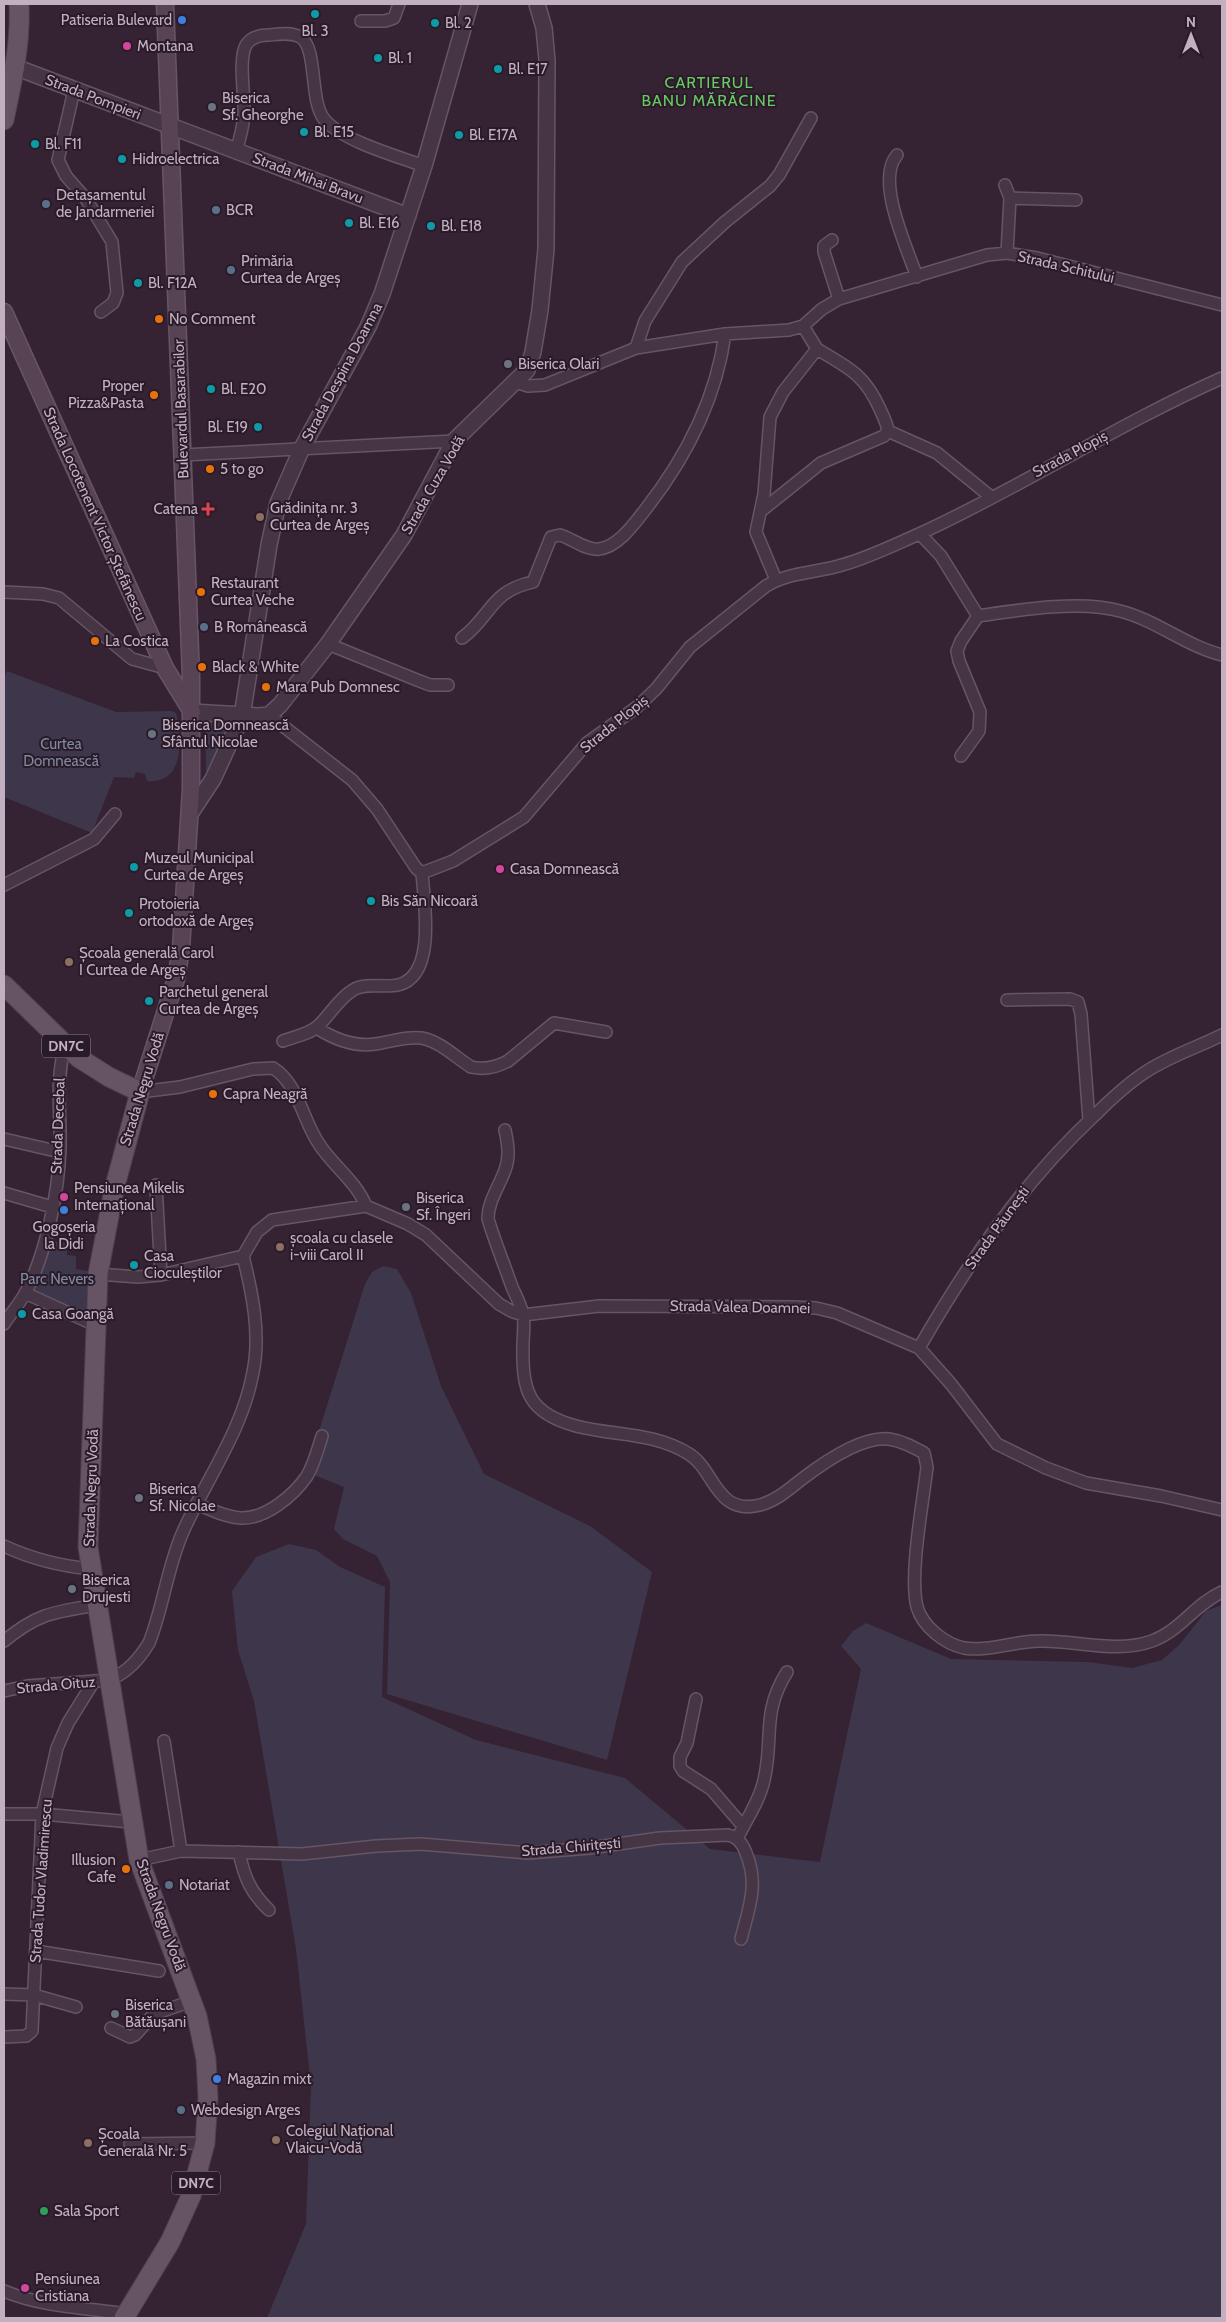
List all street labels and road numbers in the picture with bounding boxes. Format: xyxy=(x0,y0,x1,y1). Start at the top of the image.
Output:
street label: Strada Pompieri xyxy=(43,70,143,124)
street label: Strada Mihai Bravu xyxy=(250,149,366,207)
street label: Strada Schitului xyxy=(1016,247,1116,287)
street label: Strada Despina Doamna xyxy=(298,299,387,444)
street label: Bulevardul Basarabilor xyxy=(170,339,192,479)
street label: Strada Locotenent Victor Ștefănescu xyxy=(39,404,150,624)
street label: Strada Plopiș xyxy=(1029,427,1111,482)
street label: Strada Cuza Vodă xyxy=(397,432,469,538)
street label: Strada Plopiș xyxy=(576,691,652,758)
street label: Strada Negru Vodă xyxy=(116,1029,168,1148)
road number: DN7C xyxy=(42,1034,90,1058)
street label: Strada Decebal xyxy=(47,1077,69,1174)
street label: Strada Păunești xyxy=(961,1183,1034,1274)
street label: Strada Valea Doamnei xyxy=(670,1297,810,1317)
street label: Strada Negru Vodă xyxy=(80,1428,102,1547)
street label: Strada Oituz xyxy=(16,1673,96,1697)
street label: Strada Tudor Vladimirescu xyxy=(26,1798,56,1964)
street label: Strada Chirițești xyxy=(520,1834,622,1861)
street label: Strada Negru Vodă xyxy=(132,1857,190,1974)
road number: DN7C xyxy=(172,2172,220,2194)

